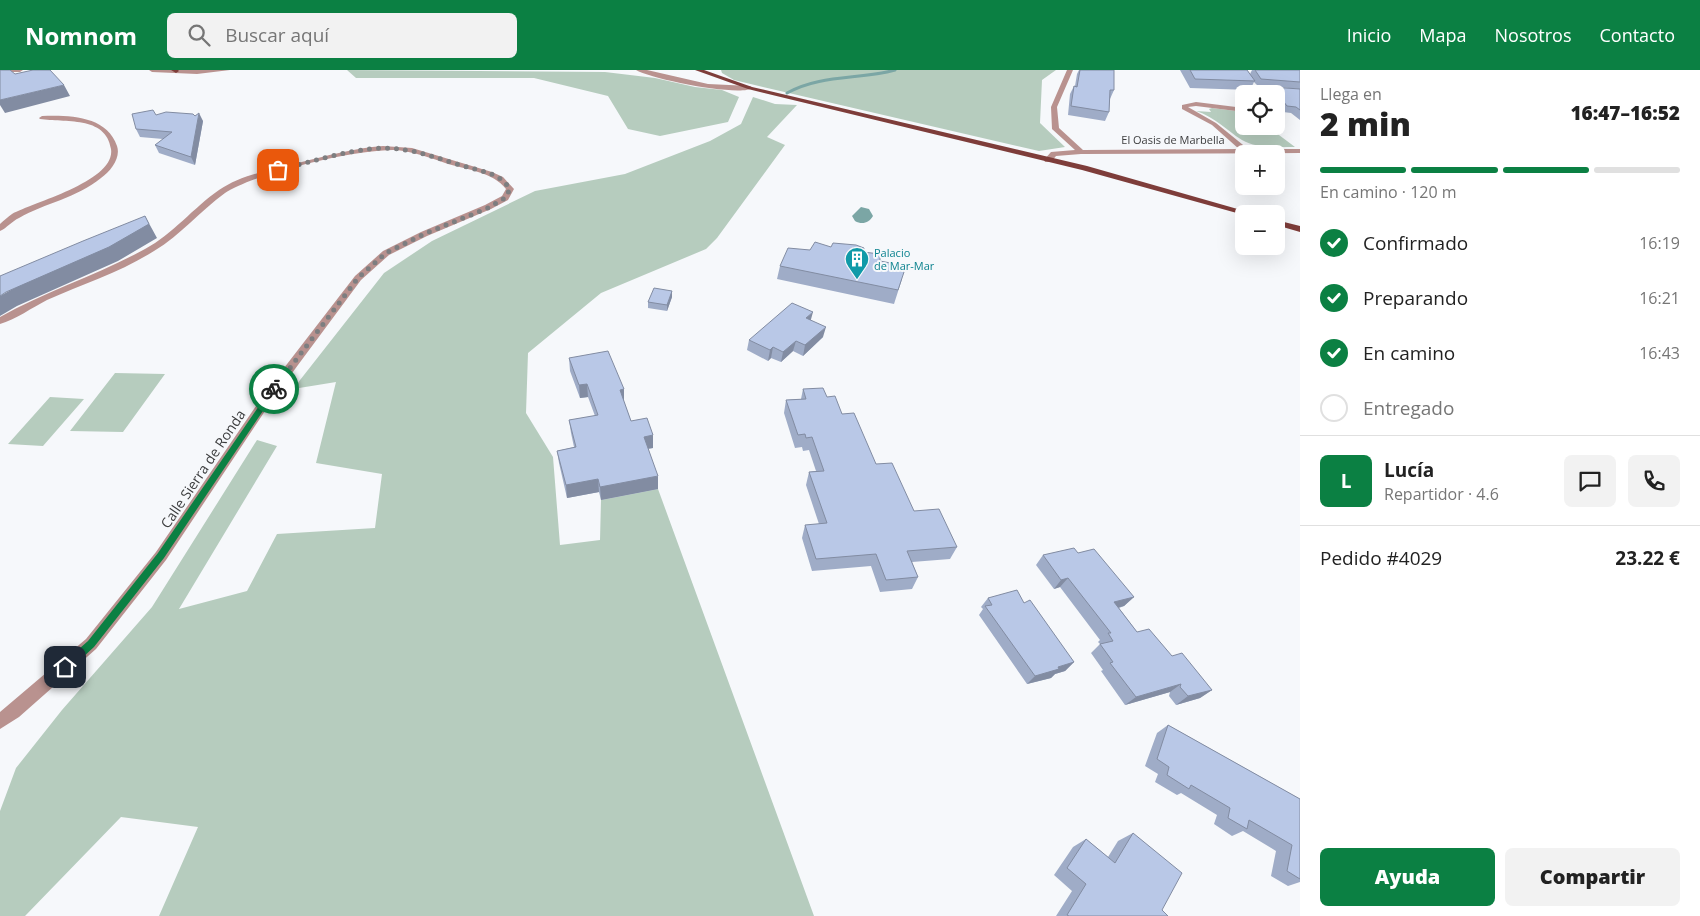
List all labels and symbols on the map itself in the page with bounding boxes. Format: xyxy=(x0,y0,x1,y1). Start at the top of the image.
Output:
street label: El Oasis de Marbella xyxy=(1121,132,1225,147)
pin xyxy=(257,149,299,191)
place label: Palacio de Mar-Mar xyxy=(874,245,935,273)
building icon: Palacio de Mar-Mar xyxy=(844,246,870,280)
courier xyxy=(249,364,299,414)
street label: Calle Sierra de Ronda xyxy=(156,406,249,532)
pin xyxy=(44,646,86,688)

